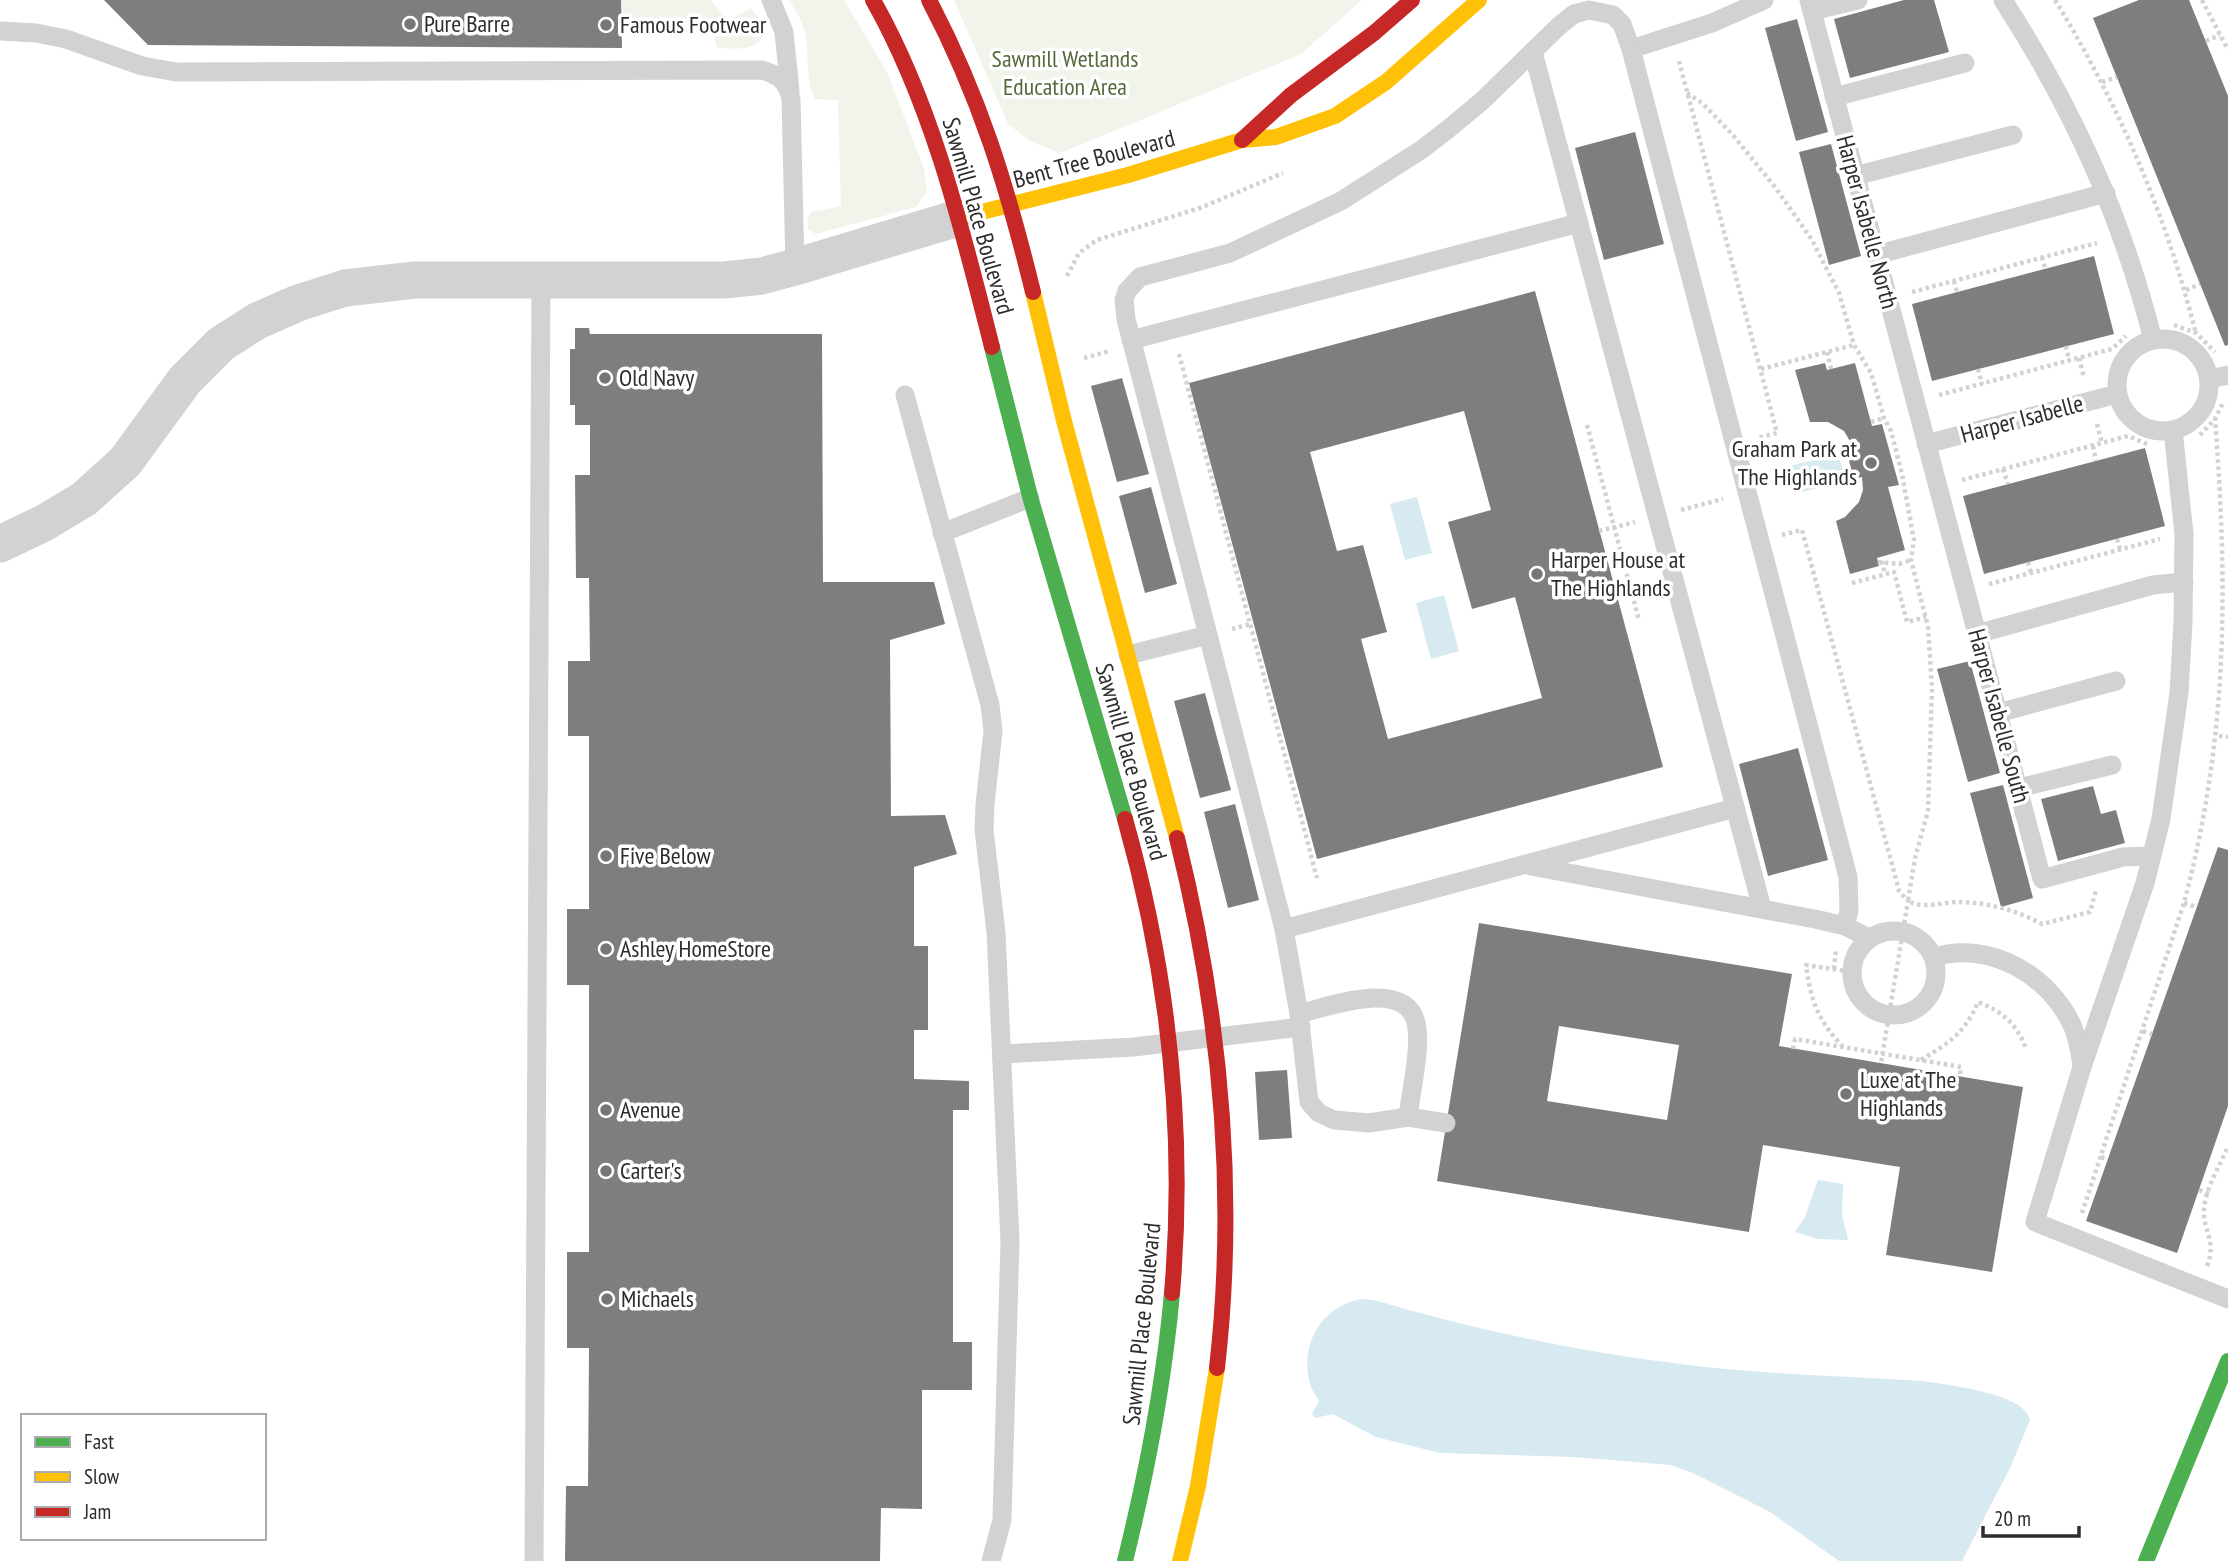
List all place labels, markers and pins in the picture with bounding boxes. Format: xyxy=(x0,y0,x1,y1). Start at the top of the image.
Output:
place label: Pure Barre xyxy=(424,8,510,39)
place label: Famous Footwear xyxy=(620,9,767,40)
marker: Pure Barre xyxy=(402,16,418,32)
marker: Famous Footwear xyxy=(598,17,614,33)
place label: Old Navy xyxy=(619,362,694,393)
marker: Old Navy xyxy=(597,370,613,386)
place label: Graham Park at The Highlands xyxy=(1732,433,1857,492)
marker: Graham Park at The Highlands xyxy=(1863,455,1879,471)
place label: Harper House at The Highlands xyxy=(1551,544,1685,603)
marker: Harper House at The Highlands xyxy=(1529,566,1545,582)
place label: Five Below xyxy=(620,840,711,871)
marker: Five Below xyxy=(598,848,614,864)
place label: Ashley HomeStore xyxy=(620,933,771,964)
marker: Ashley HomeStore xyxy=(598,941,614,957)
place label: Luxe at The Highlands xyxy=(1860,1064,1956,1123)
marker: Luxe at The Highlands xyxy=(1838,1086,1854,1102)
place label: Avenue xyxy=(620,1094,681,1125)
marker: Avenue xyxy=(598,1102,614,1118)
place label: Carter's xyxy=(620,1155,682,1186)
marker: Carter's xyxy=(598,1163,614,1179)
place label: Michaels xyxy=(621,1283,694,1314)
marker: Michaels xyxy=(599,1291,615,1307)

